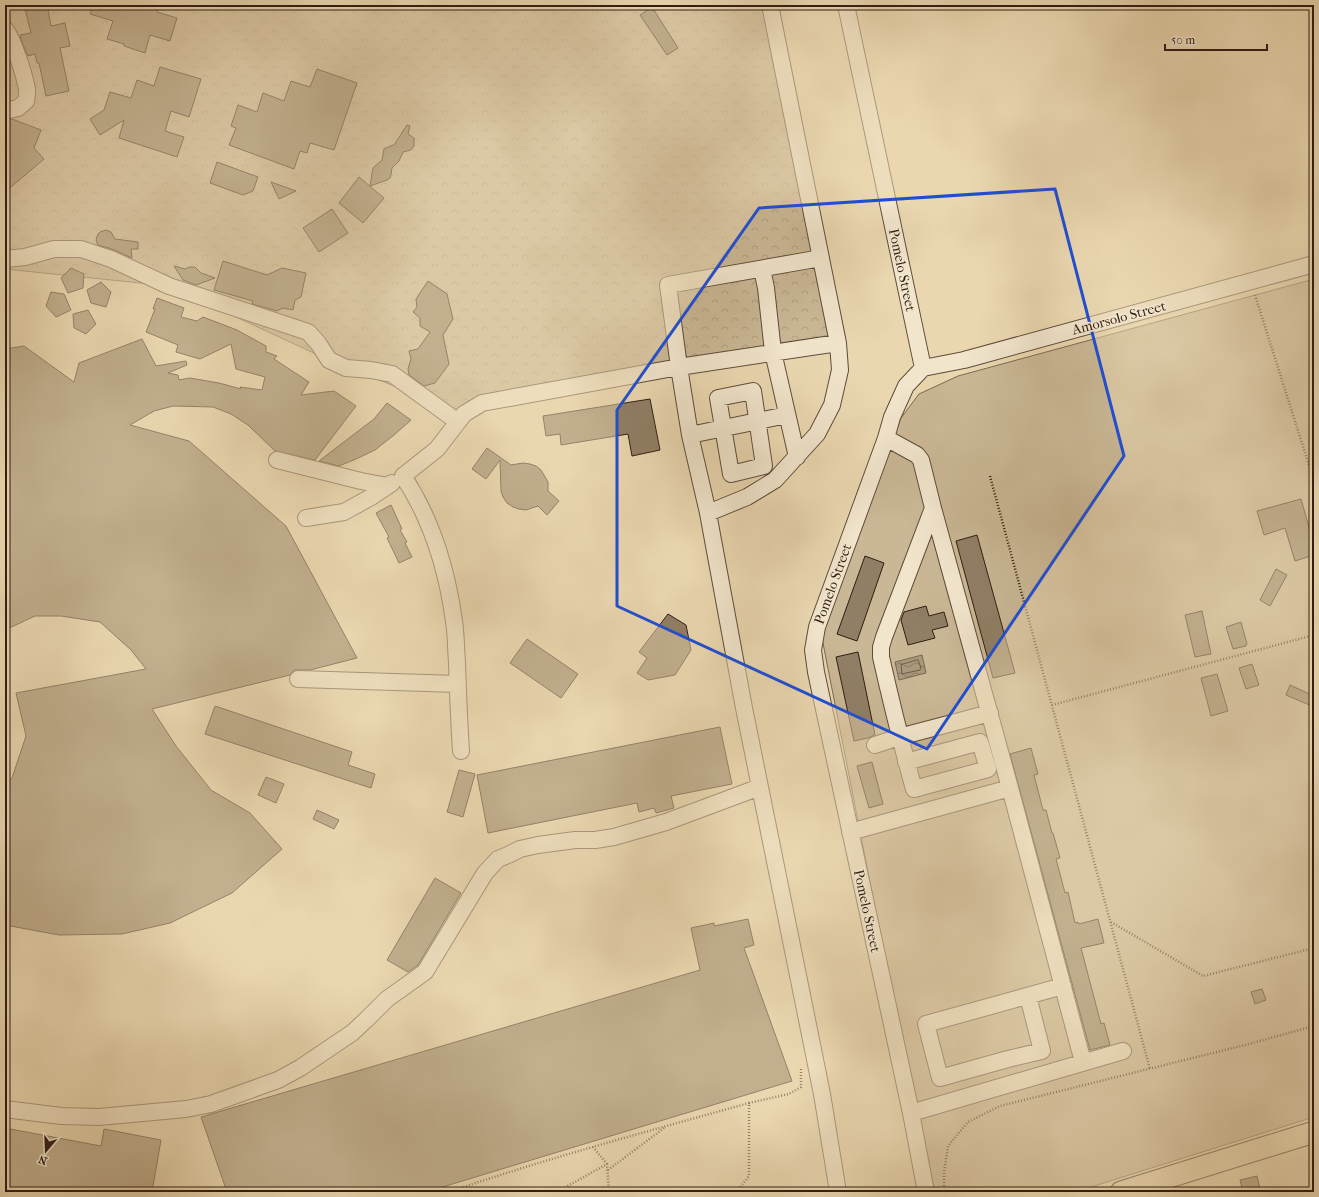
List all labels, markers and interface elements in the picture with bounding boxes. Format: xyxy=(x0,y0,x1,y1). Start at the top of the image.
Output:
scale bar xyxy=(1165,26,1267,52)
text: 50 m xyxy=(1171,33,1195,47)
street label: Pomelo Street xyxy=(885,227,919,313)
street label: Amorsolo Street xyxy=(1069,297,1168,339)
street label: Pomelo Street xyxy=(811,541,855,627)
street label: Pomelo Street xyxy=(850,868,884,954)
north arrow xyxy=(26,1131,66,1171)
text: N xyxy=(36,1152,49,1167)

